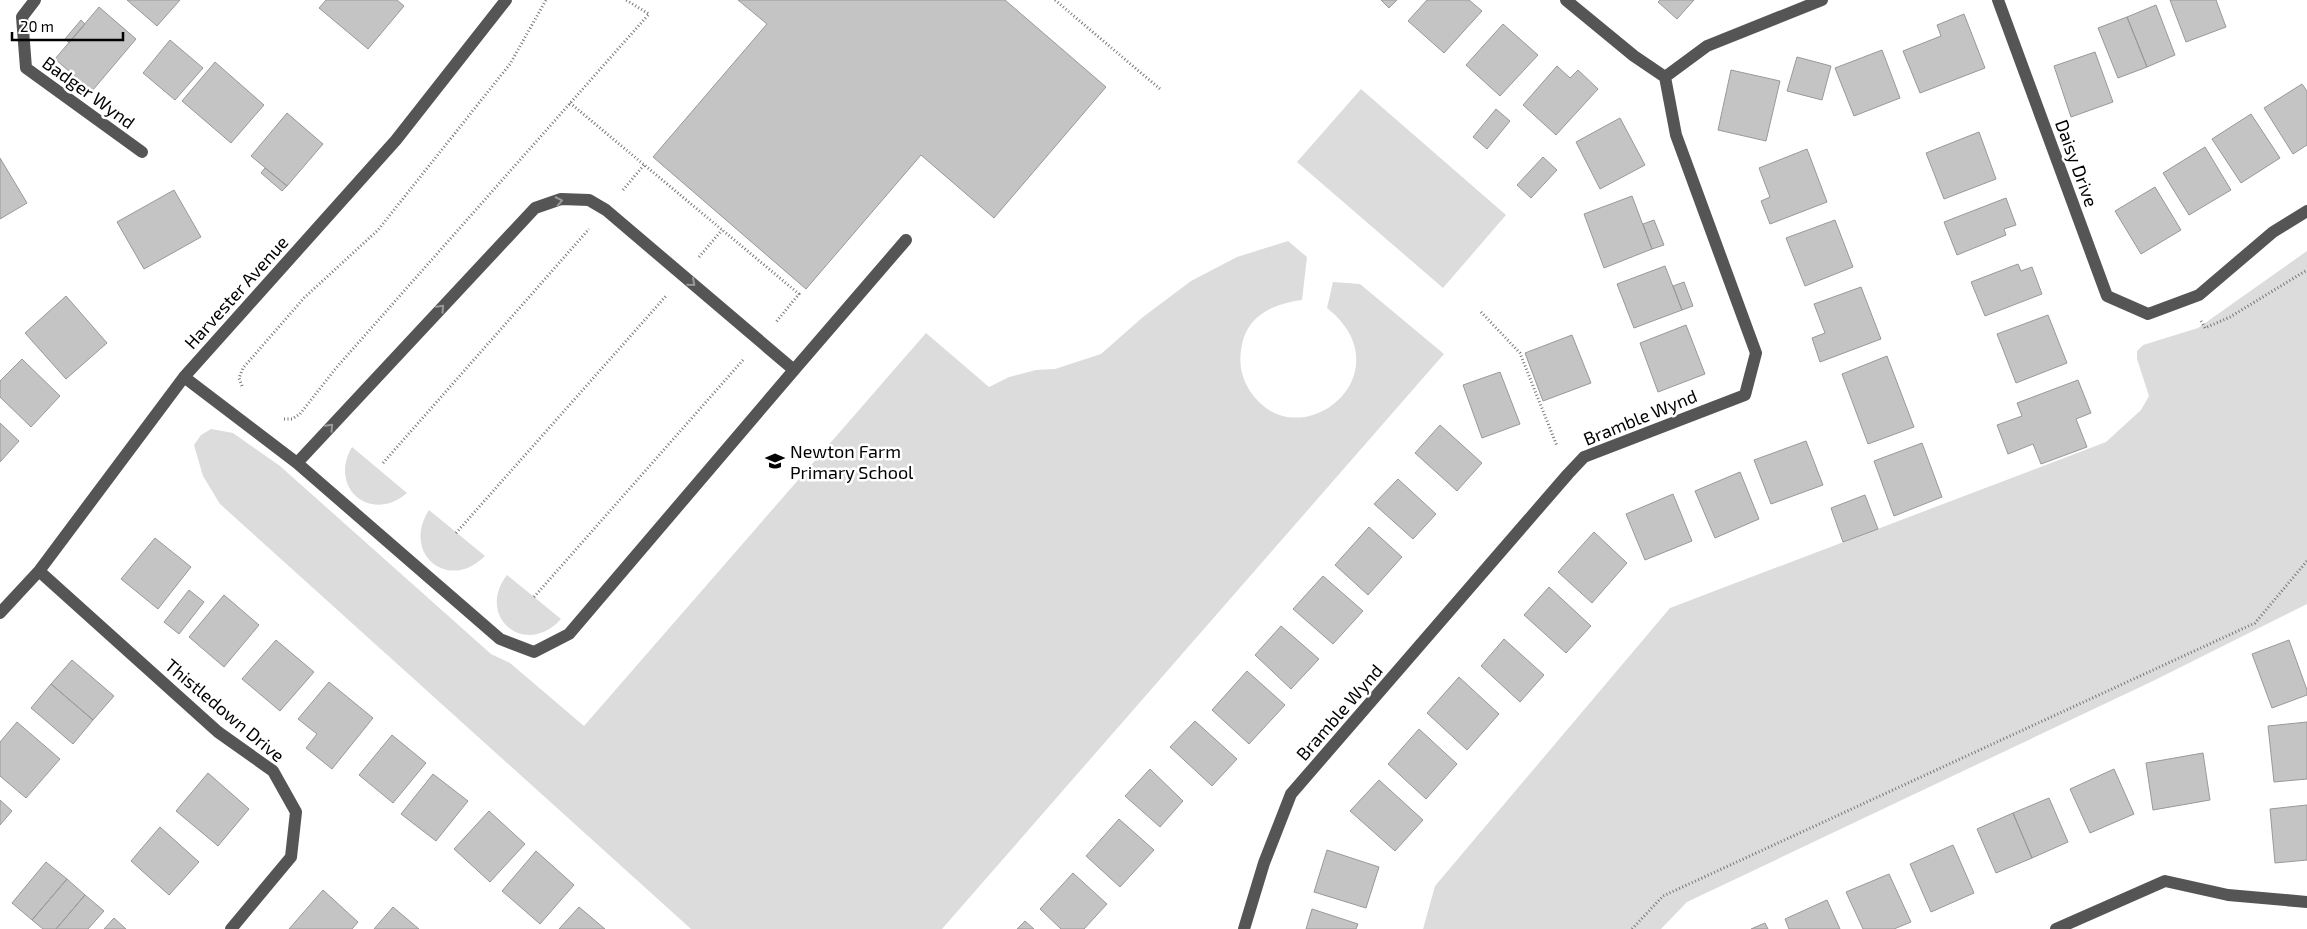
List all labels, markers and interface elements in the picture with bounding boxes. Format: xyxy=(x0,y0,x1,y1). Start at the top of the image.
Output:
scale bar xyxy=(12,10,124,42)
text: 20 m xyxy=(20,17,54,35)
street label: Badger Wynd xyxy=(38,51,140,133)
street label: Daisy Drive xyxy=(2051,116,2103,210)
one-way arrow xyxy=(554,196,563,207)
street label: Harvester Avenue xyxy=(179,231,293,353)
one-way arrow xyxy=(686,277,695,286)
one-way arrow xyxy=(435,305,444,314)
street label: Bramble Wynd xyxy=(1580,384,1700,450)
one-way arrow xyxy=(324,424,333,433)
place label: Newton Farm Primary School xyxy=(790,440,914,483)
school or university icon: Newton Farm Primary School xyxy=(764,450,786,472)
street label: Thistledown Drive xyxy=(161,654,289,766)
street label: Bramble Wynd xyxy=(1291,659,1387,765)

